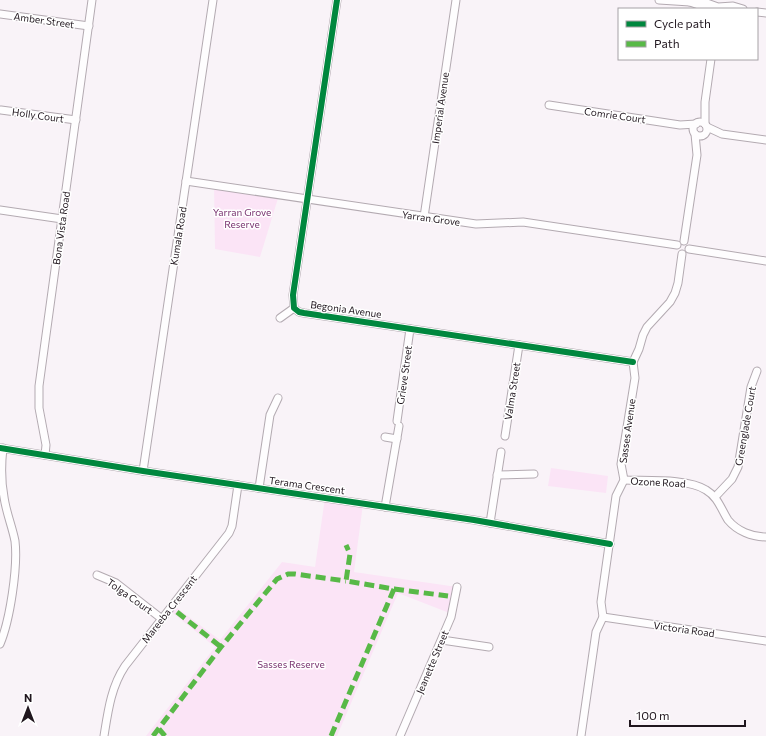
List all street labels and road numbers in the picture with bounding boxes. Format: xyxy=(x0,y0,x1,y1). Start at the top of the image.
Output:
street label: Amber Street xyxy=(13,10,75,30)
street label: Imperial Avenue xyxy=(429,71,451,145)
street label: Holly Court xyxy=(11,105,65,125)
street label: Comrie Court xyxy=(584,105,646,125)
street label: Bona Vista Road xyxy=(50,190,72,265)
street label: Kumala Road xyxy=(167,206,189,266)
street label: Yarran Grove xyxy=(401,208,461,228)
street label: Begonia Avenue xyxy=(310,298,382,320)
street label: Grieve Street xyxy=(394,345,414,405)
street label: Valma Street xyxy=(502,361,522,421)
street label: Greenglade Court xyxy=(732,386,758,466)
street label: Sasses Avenue xyxy=(617,398,637,464)
street label: Terama Crescent xyxy=(268,474,346,496)
street label: Ozone Road xyxy=(630,475,686,489)
street label: Mareeba Crescent xyxy=(139,573,199,645)
street label: Tolga Court xyxy=(105,576,155,616)
street label: Victoria Road xyxy=(653,619,715,639)
street label: Jeanette Street xyxy=(413,628,451,696)

